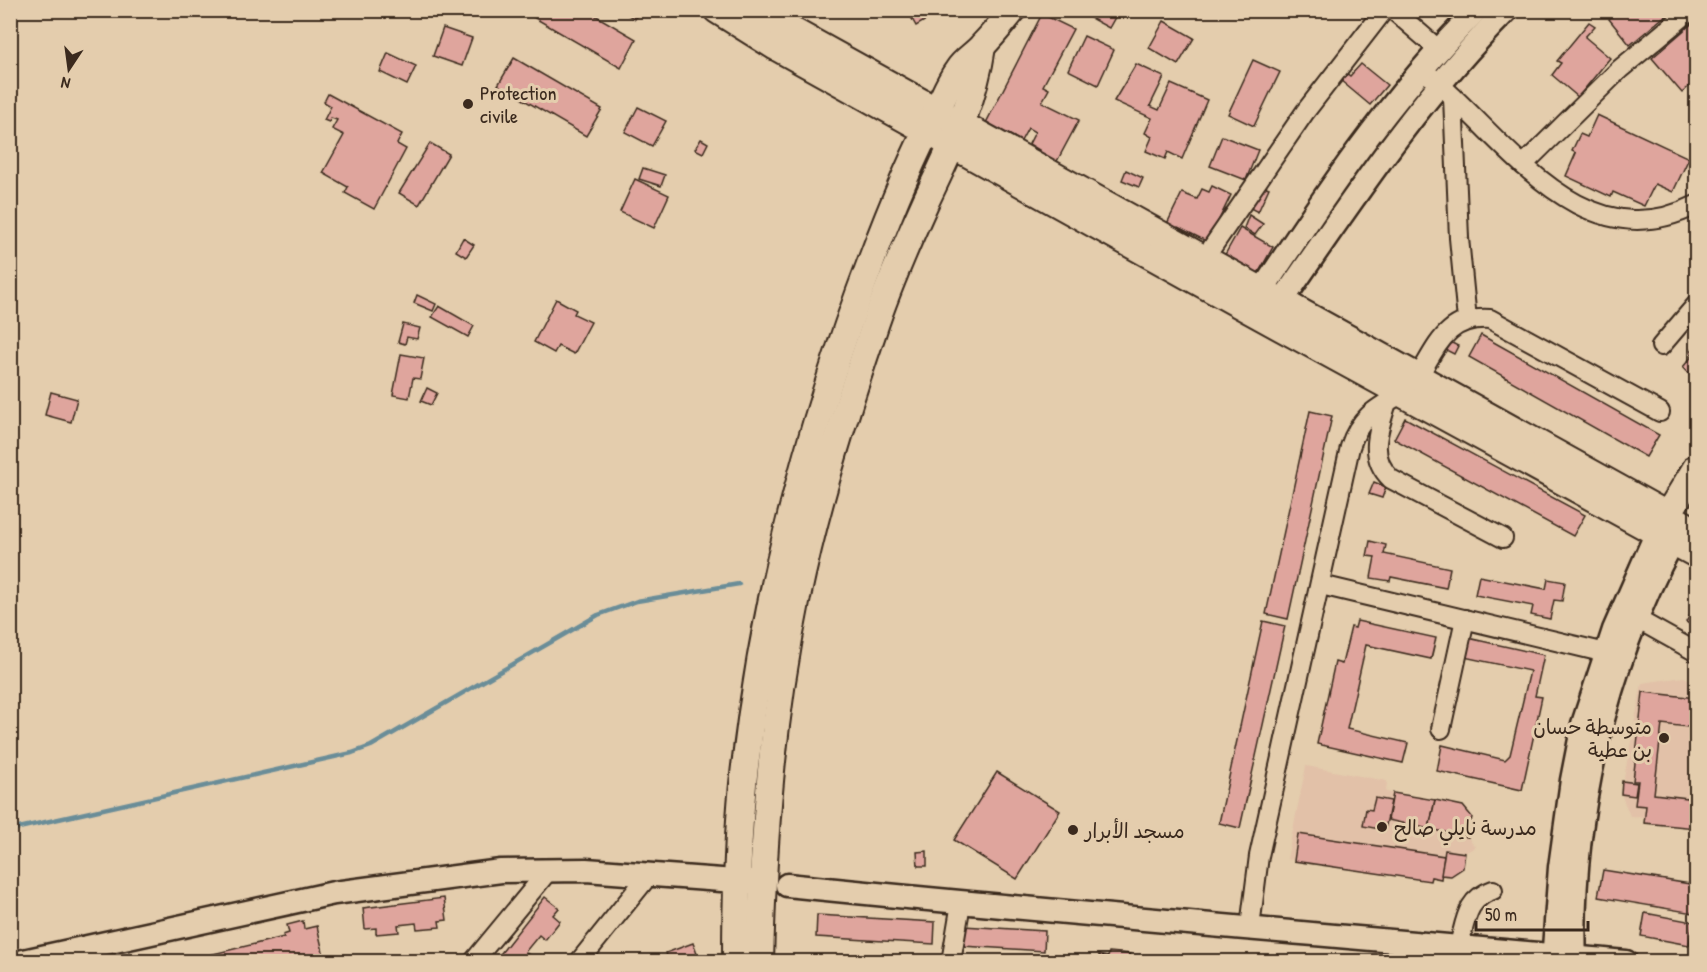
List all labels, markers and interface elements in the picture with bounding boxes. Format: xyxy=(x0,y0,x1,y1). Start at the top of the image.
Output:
north arrow xyxy=(39,39,99,99)
text: N xyxy=(59,72,72,95)
place label: Protection civile xyxy=(480,79,556,129)
marker: Protection civile xyxy=(461,97,475,111)
place label: متوسطة حسان بن عطية xyxy=(1533,713,1652,763)
marker: متوسطة حسان بن عطية xyxy=(1657,731,1671,745)
place label: مدرسة نايلي صالح xyxy=(1394,814,1537,846)
place label: مسجد الأبرار xyxy=(1083,817,1185,844)
marker: مدرسة نايلي صالح xyxy=(1375,820,1389,834)
marker: مسجد الأبرار xyxy=(1066,823,1080,837)
scale bar xyxy=(1476,894,1588,932)
text: 50 m xyxy=(1485,902,1517,927)

